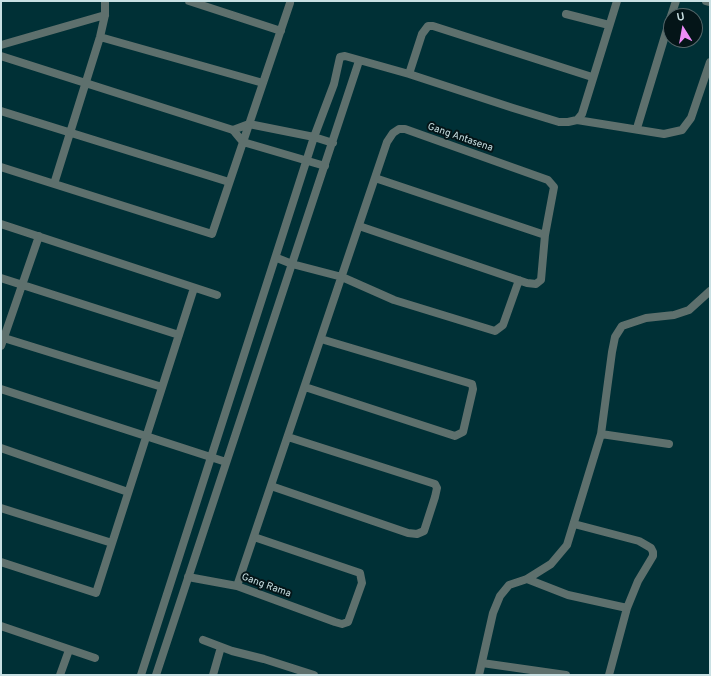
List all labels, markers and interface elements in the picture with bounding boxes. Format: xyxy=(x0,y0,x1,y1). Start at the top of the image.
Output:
north arrow xyxy=(663,8,703,48)
text: U xyxy=(676,10,686,25)
street label: Gang Antasena xyxy=(426,121,494,155)
street label: Gang Rama xyxy=(240,572,292,600)

